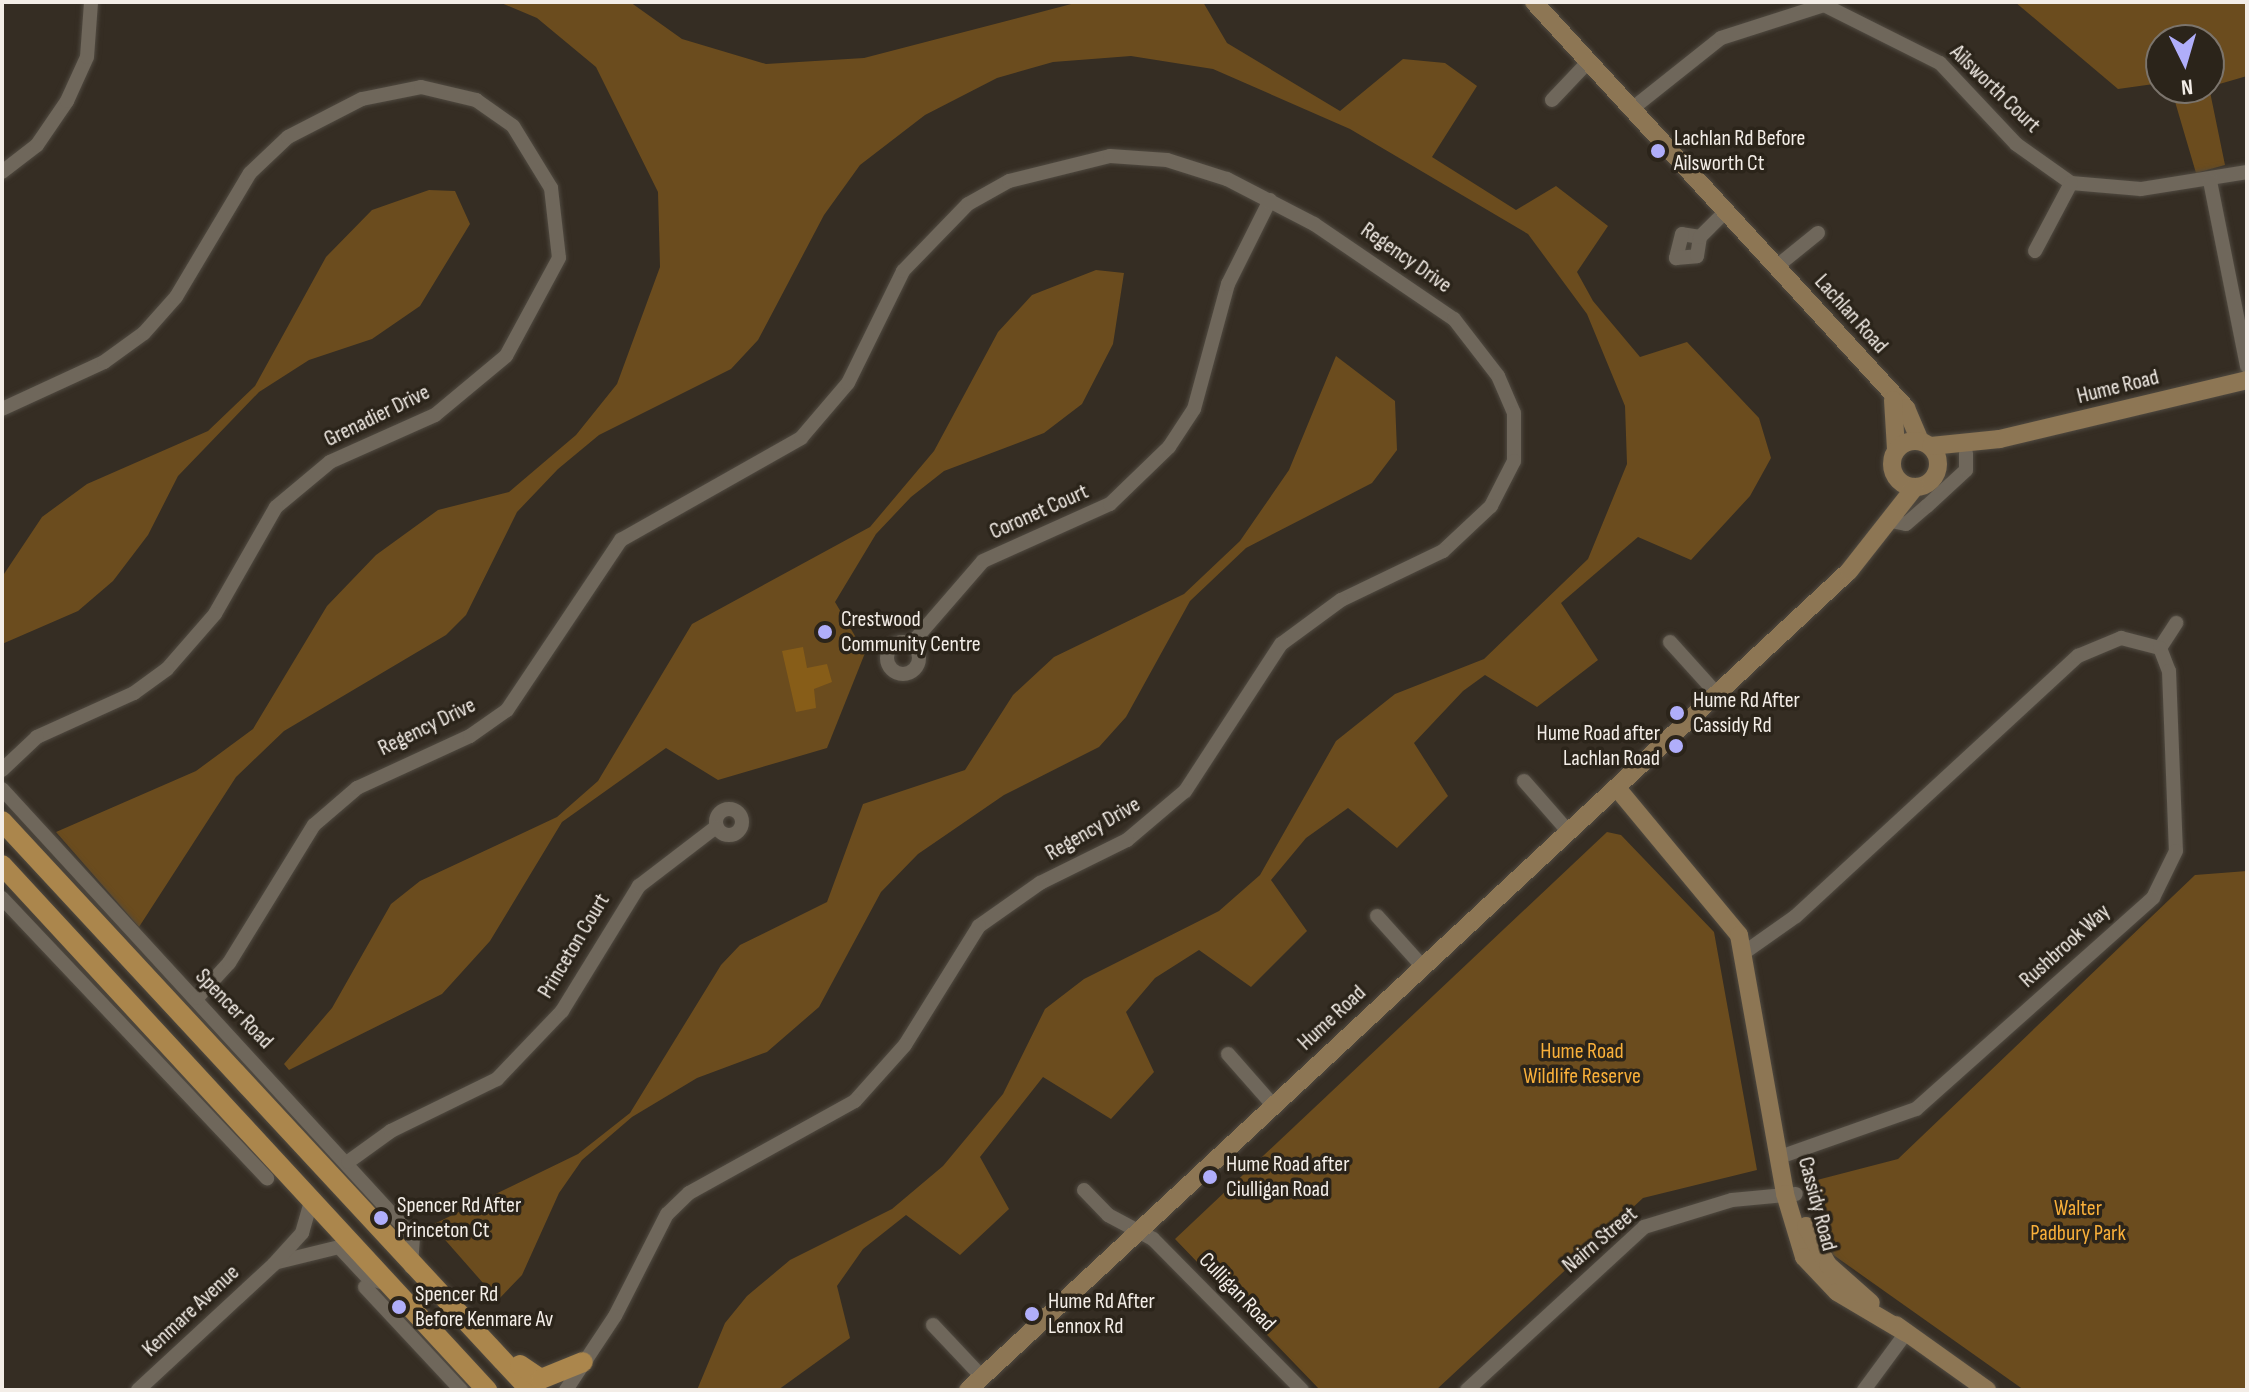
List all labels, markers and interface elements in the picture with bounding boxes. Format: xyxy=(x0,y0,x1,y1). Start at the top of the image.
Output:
north arrow xyxy=(2145,24,2225,104)
street label: Ailsworth Court xyxy=(1944,39,2046,139)
text: N xyxy=(2180,72,2194,100)
place label: Lachlan Rd Before Ailsworth Ct xyxy=(1674,125,1805,176)
marker: Lachlan Rd Before Ailsworth Ct xyxy=(1649,142,1667,160)
street label: Regency Drive xyxy=(1356,217,1456,299)
street label: Lachlan Road xyxy=(1809,269,1893,359)
street label: Hume Road xyxy=(2074,364,2162,410)
street label: Grenadier Drive xyxy=(320,379,434,453)
street label: Coronet Court xyxy=(986,479,1092,545)
place label: Crestwood Community Centre xyxy=(841,606,981,658)
marker: Crestwood Community Centre xyxy=(816,623,834,641)
place label: Hume Rd After Cassidy Rd xyxy=(1693,687,1800,738)
street label: Regency Drive xyxy=(374,692,480,762)
marker: Hume Rd After Cassidy Rd xyxy=(1668,704,1686,722)
place label: Hume Road after Lachlan Road xyxy=(1537,720,1660,772)
marker: Hume Road after Lachlan Road xyxy=(1667,737,1685,755)
street label: Regency Drive xyxy=(1041,791,1145,867)
street label: Princeton Court xyxy=(532,889,616,1003)
street label: Rushbrook Way xyxy=(2014,899,2116,993)
street label: Spencer Road xyxy=(189,964,279,1054)
street label: Hume Road xyxy=(1292,980,1372,1056)
park label: Hume Road Wildlife Reserve xyxy=(1523,1038,1641,1090)
place label: Hume Road after Ciulligan Road xyxy=(1226,1151,1349,1202)
street label: Cassidy Road xyxy=(1792,1154,1842,1254)
marker: Hume Road after Ciulligan Road xyxy=(1201,1168,1219,1186)
place label: Spencer Rd After Princeton Ct xyxy=(397,1192,521,1244)
park label: Walter Padbury Park xyxy=(2030,1195,2126,1246)
street label: Nairn Street xyxy=(1557,1201,1643,1279)
marker: Spencer Rd After Princeton Ct xyxy=(372,1209,390,1227)
street label: Culligan Road xyxy=(1193,1247,1281,1337)
street label: Kenmare Avenue xyxy=(137,1260,245,1362)
place label: Spencer Rd Before Kenmare Av xyxy=(415,1281,553,1332)
place label: Hume Rd After Lennox Rd xyxy=(1048,1288,1155,1340)
marker: Spencer Rd Before Kenmare Av xyxy=(390,1298,408,1316)
marker: Hume Rd After Lennox Rd xyxy=(1023,1305,1041,1323)

